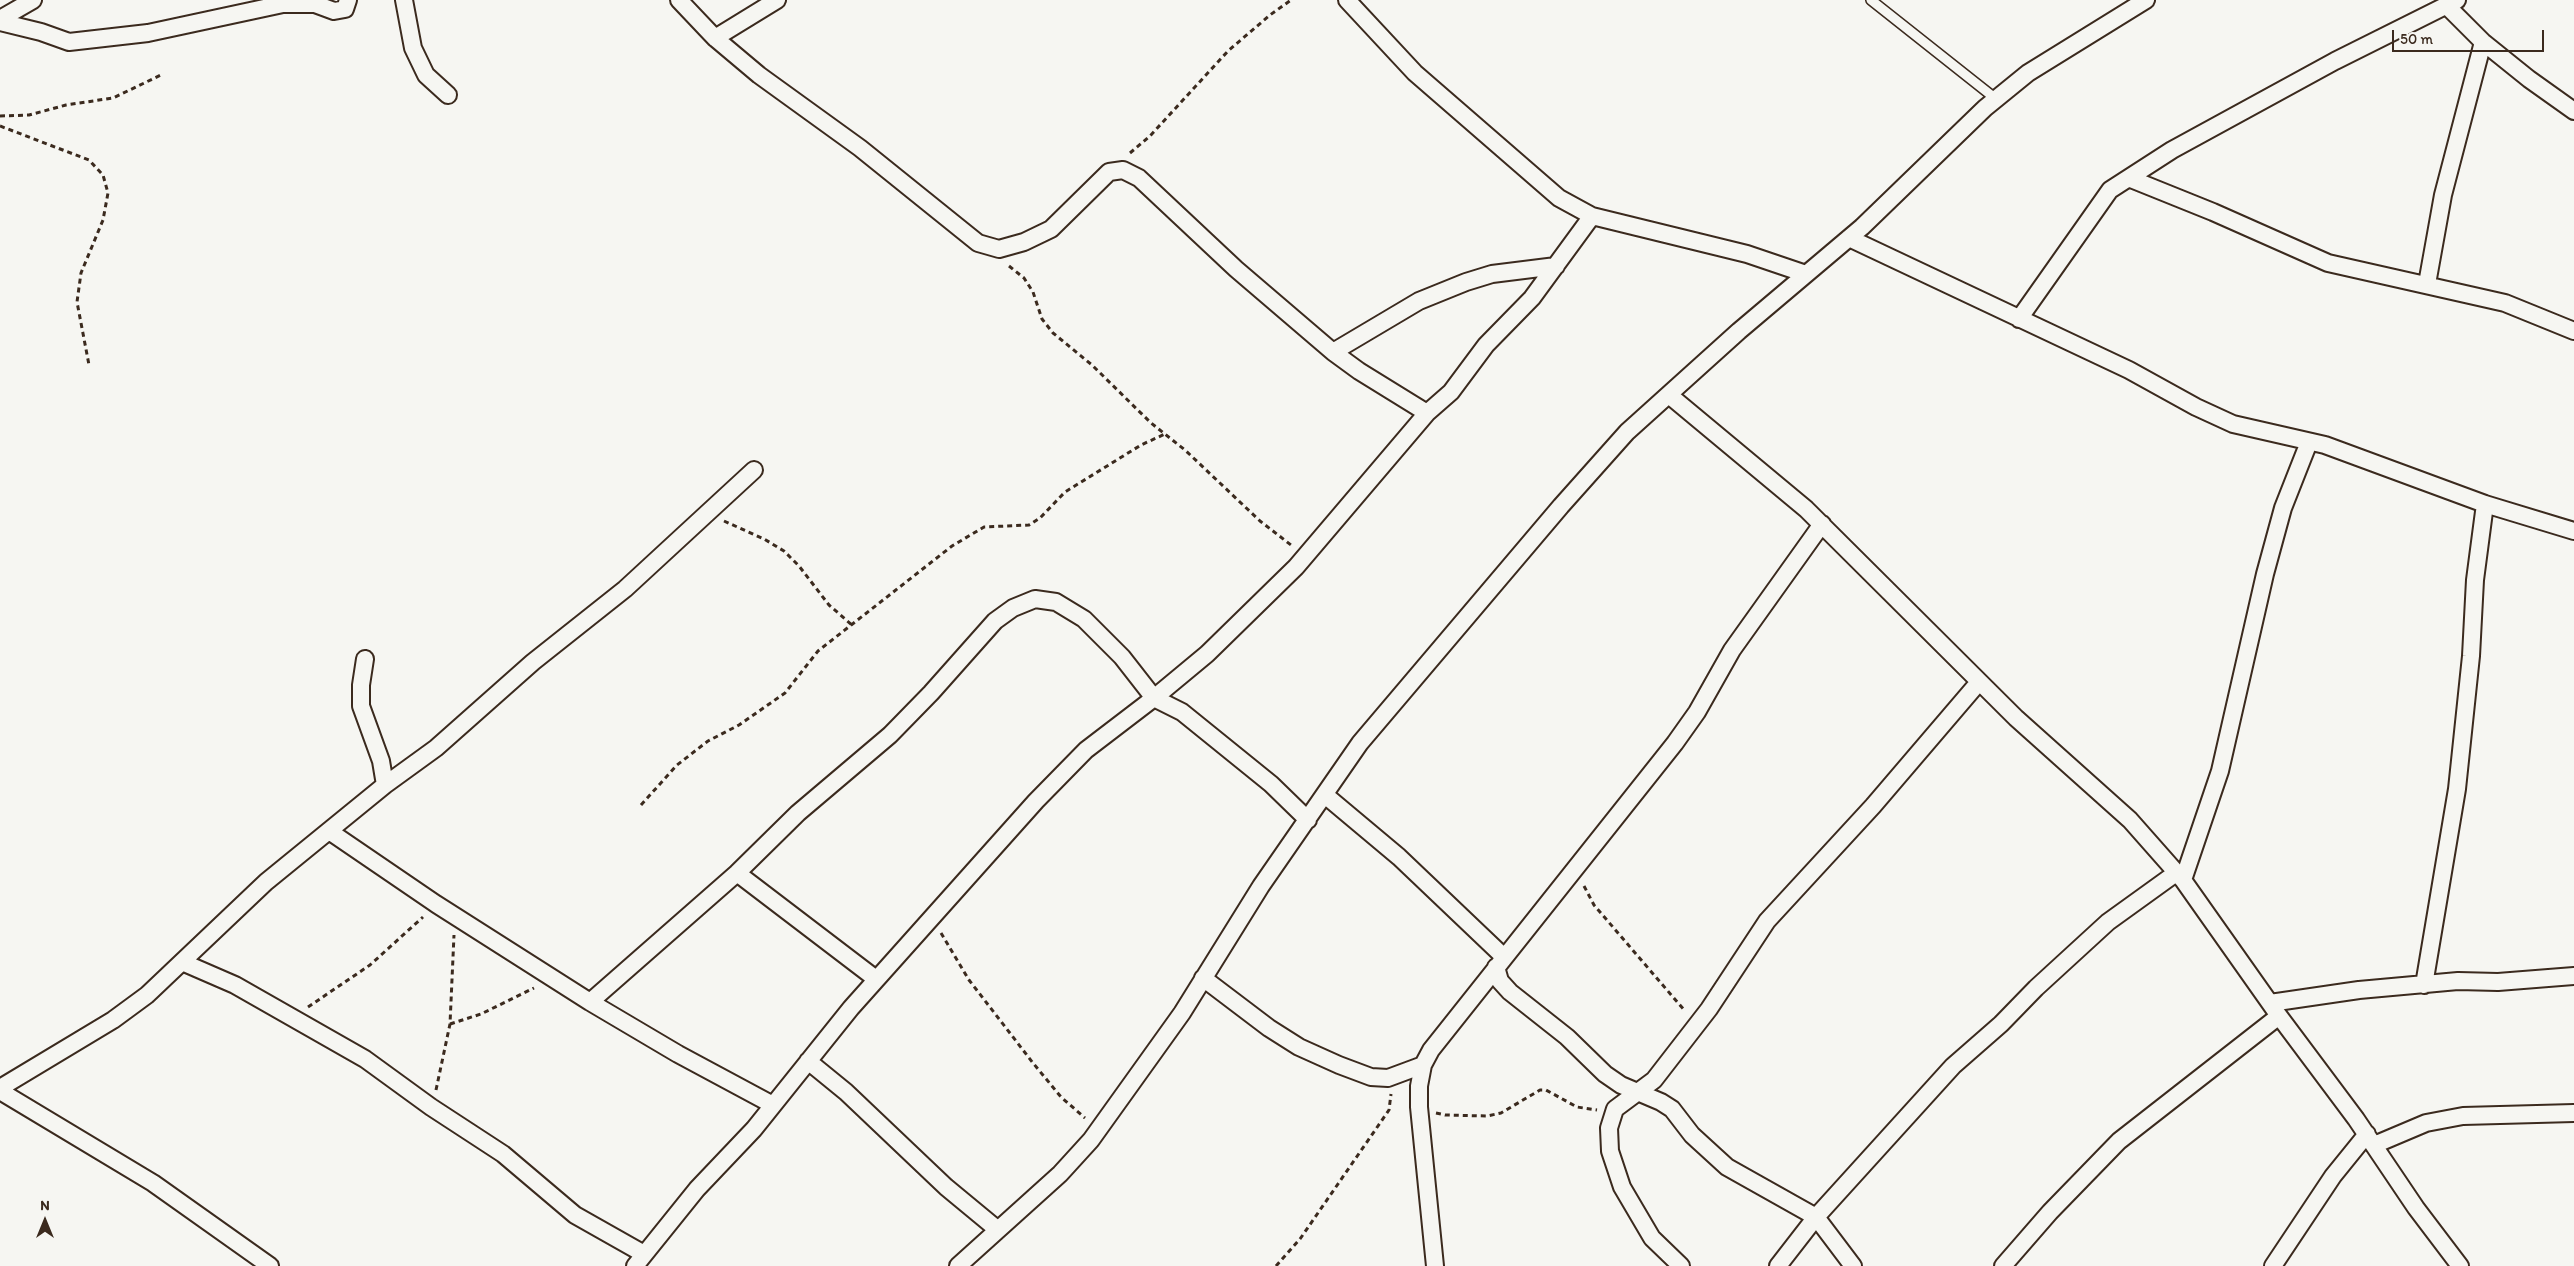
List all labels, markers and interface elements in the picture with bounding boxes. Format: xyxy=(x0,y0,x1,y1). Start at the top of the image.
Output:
scale bar xyxy=(2394,20,2546,52)
text: 50 m xyxy=(2400,30,2433,48)
north arrow xyxy=(20,1196,70,1246)
text: N xyxy=(40,1197,50,1214)

